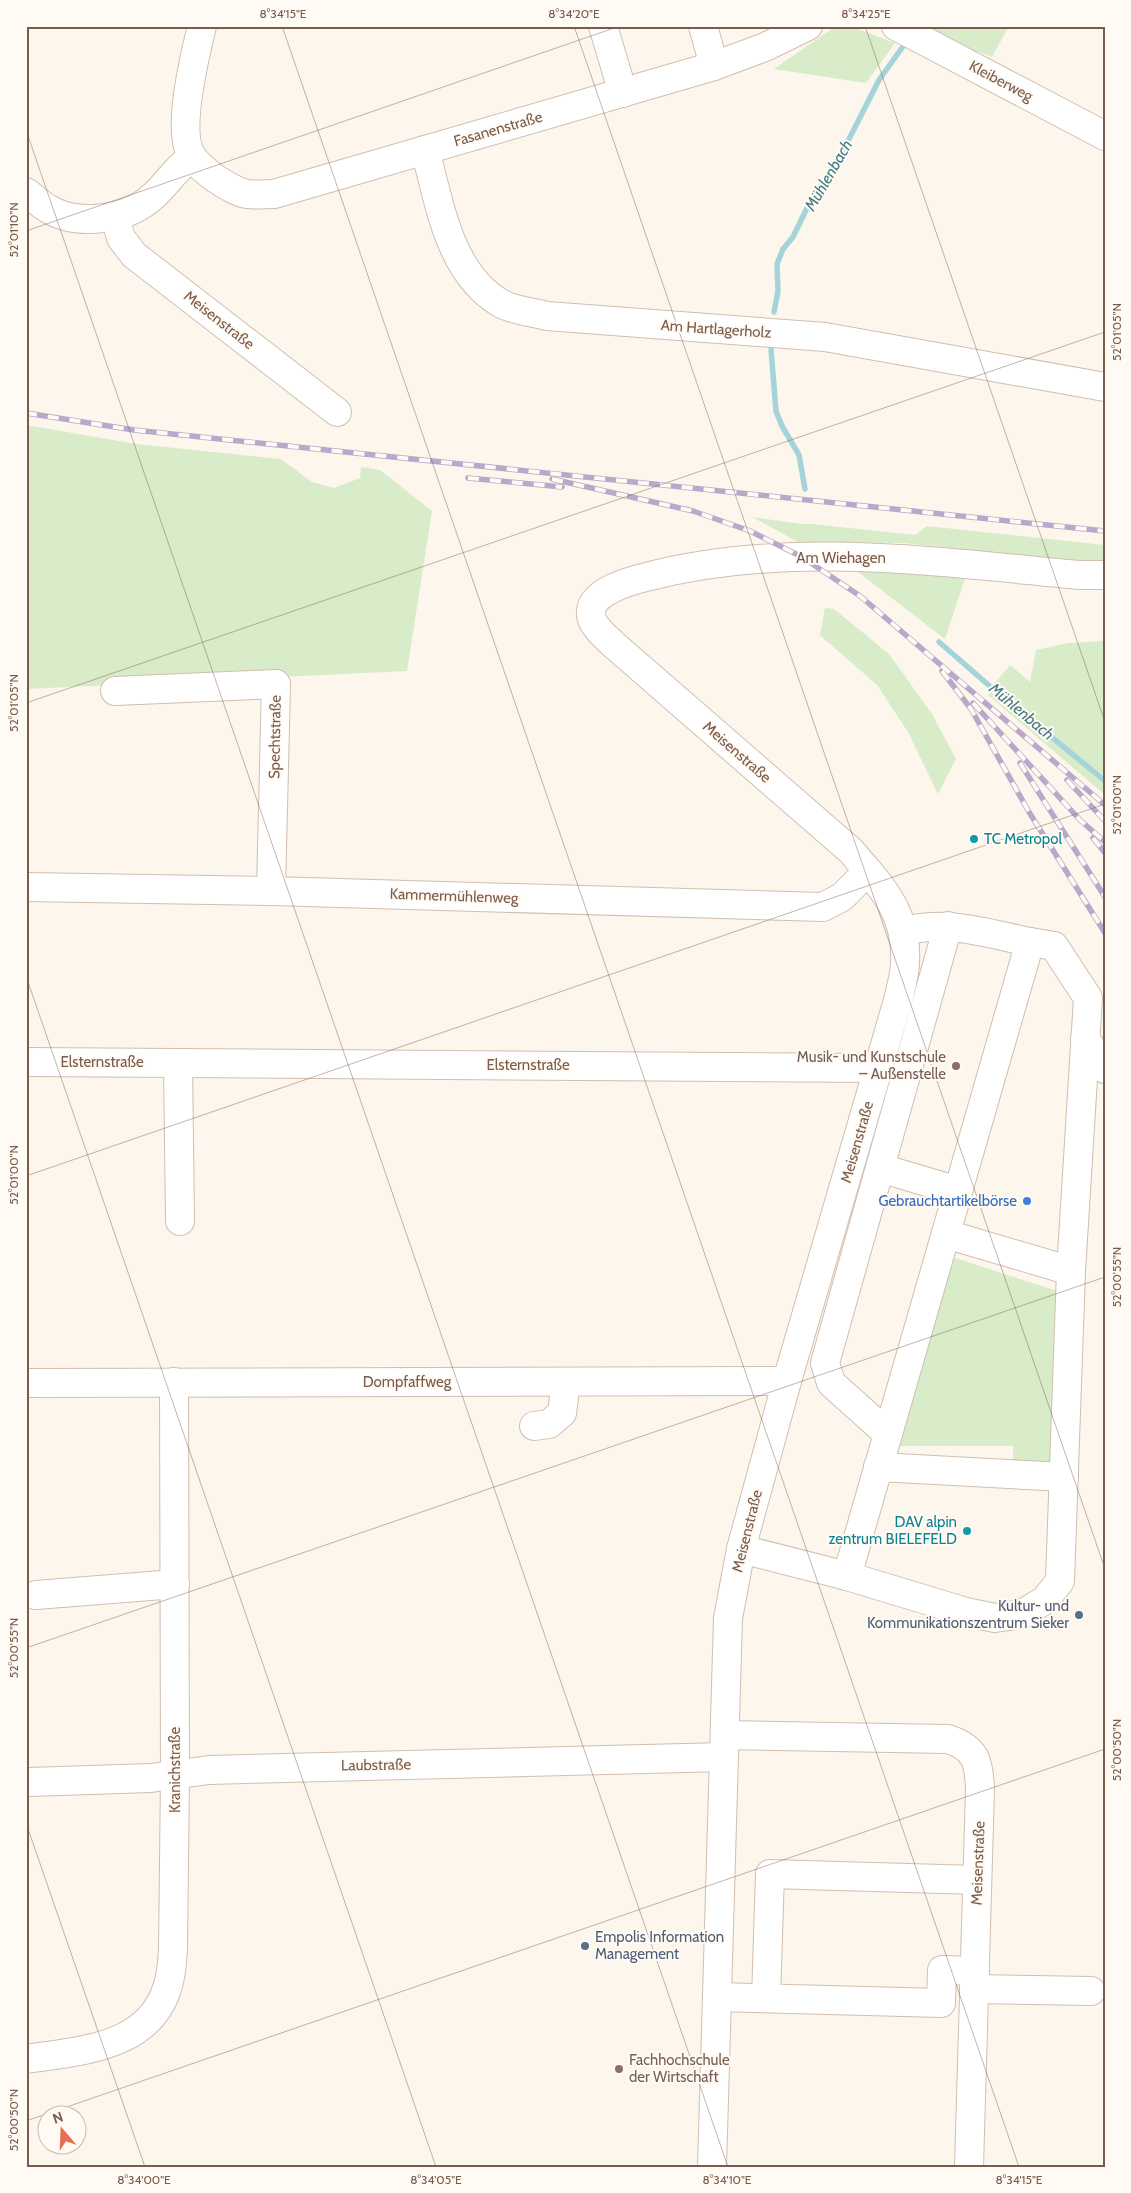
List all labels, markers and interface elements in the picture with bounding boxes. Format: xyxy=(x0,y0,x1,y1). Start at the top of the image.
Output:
text: 8°34'15"E xyxy=(259,6,307,21)
text: 8°34'20"E xyxy=(548,6,600,21)
text: 8°34'25"E xyxy=(841,6,891,21)
street label: Kleiberweg xyxy=(966,57,1036,106)
street label: Fasanenstraße xyxy=(452,108,545,150)
water label: Mühlenbach xyxy=(800,136,856,215)
text: 52°01'10"N xyxy=(6,202,21,258)
street label: Meisenstraße xyxy=(180,287,258,353)
text: 52°01'05"N xyxy=(1109,303,1124,361)
street label: Am Hartlagerholz xyxy=(660,316,772,342)
street label: Am Wiehagen xyxy=(796,549,886,567)
text: 52°01'05"N xyxy=(6,674,21,732)
water label: Mühlenbach xyxy=(985,678,1058,744)
street label: Spechtstraße xyxy=(265,695,285,779)
street label: Meisenstraße xyxy=(699,717,775,787)
text: 52°01'00"N xyxy=(1109,775,1124,835)
place label: TC Metropol xyxy=(984,830,1062,848)
marker: TC Metropol xyxy=(968,833,980,845)
street label: Kammermühlenweg xyxy=(389,885,519,907)
place label: Musik- und Kunstschule – Außenstelle xyxy=(797,1048,946,1083)
street label: Elsternstraße xyxy=(60,1053,144,1071)
street label: Elsternstraße xyxy=(486,1056,570,1074)
marker: Musik- und Kunstschule – Außenstelle xyxy=(950,1060,962,1072)
street label: Meisenstraße xyxy=(837,1099,877,1185)
text: 52°01'00"N xyxy=(6,1145,21,1205)
place label: Gebrauchtartikelbörse xyxy=(878,1192,1017,1210)
marker: Gebrauchtartikelbörse xyxy=(1021,1195,1033,1207)
text: 52°00'55"N xyxy=(1109,1247,1124,1307)
street label: Dompfaffweg xyxy=(363,1373,452,1391)
street label: Meisenstraße xyxy=(728,1488,766,1574)
place label: DAV alpin zentrum BIELEFELD xyxy=(828,1513,957,1548)
marker: DAV alpin zentrum BIELEFELD xyxy=(961,1525,973,1537)
place label: Kultur- und Kommunikationszentrum Sieker xyxy=(867,1597,1069,1632)
marker: Kultur- und Kommunikationszentrum Sieker xyxy=(1073,1609,1085,1621)
text: 52°00'55"N xyxy=(6,1618,21,1678)
text: 52°00'50"N xyxy=(1109,1719,1124,1781)
street label: Kranichstraße xyxy=(166,1727,184,1813)
street label: Laubstraße xyxy=(341,1755,412,1775)
street label: Meisenstraße xyxy=(968,1820,988,1906)
place label: Empolis Information Management xyxy=(595,1928,724,1963)
marker: Empolis Information Management xyxy=(579,1940,591,1952)
place label: Fachhochschule der Wirtschaft xyxy=(629,2051,730,2086)
marker: Fachhochschule der Wirtschaft xyxy=(613,2063,625,2075)
text: 52°00'50"N xyxy=(6,2089,21,2151)
north arrow xyxy=(38,2106,88,2156)
text: N xyxy=(50,2108,65,2128)
text: 8°34'00"E xyxy=(117,2172,171,2187)
text: 8°34'05"E xyxy=(410,2172,462,2187)
text: 8°34'10"E xyxy=(703,2172,752,2187)
text: 8°34'15"E xyxy=(995,2172,1043,2187)

